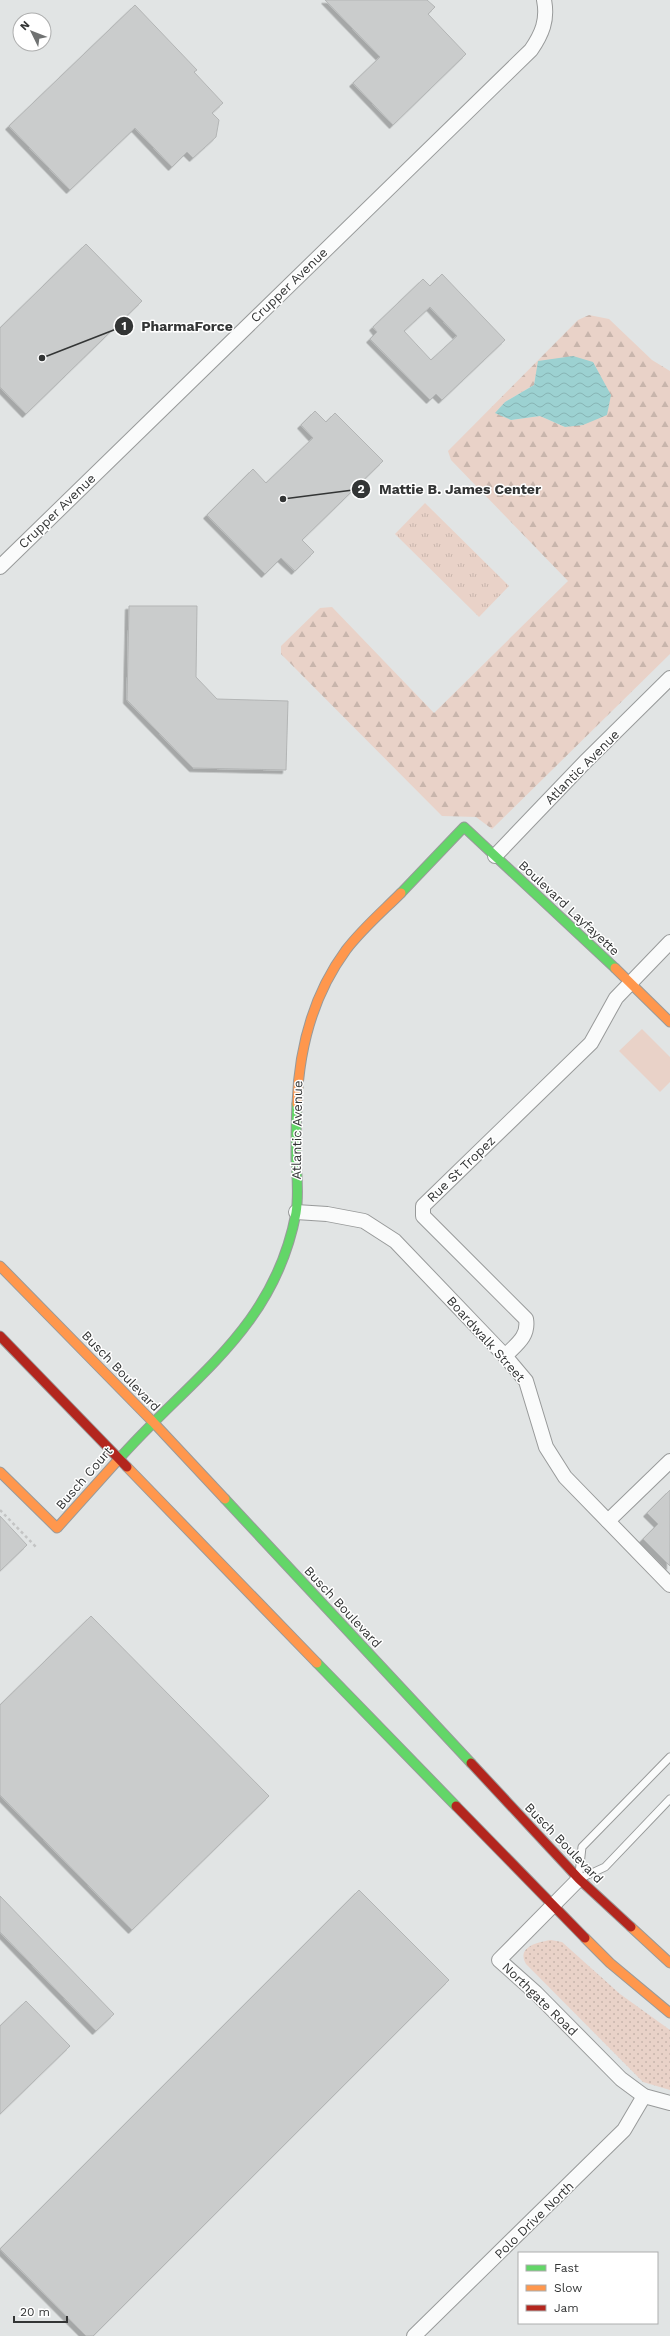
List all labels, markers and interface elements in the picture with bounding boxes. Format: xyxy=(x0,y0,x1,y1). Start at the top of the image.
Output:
north arrow xyxy=(12,12,52,52)
text: N xyxy=(18,18,33,33)
street label: Crupper Avenue xyxy=(247,245,331,325)
callout: PharmaForce xyxy=(114,313,241,339)
text: PharmaForce xyxy=(141,318,233,334)
text: 1 xyxy=(121,319,127,333)
street label: Crupper Avenue xyxy=(15,471,99,551)
callout: Mattie B. James Center xyxy=(351,476,549,502)
text: Mattie B. James Center xyxy=(379,481,541,497)
text: 2 xyxy=(357,482,365,496)
street label: Atlantic Avenue xyxy=(542,727,622,807)
street label: Boulevard Layfayette xyxy=(516,858,622,958)
street label: Atlantic Avenue xyxy=(289,1080,305,1180)
street label: Rue St Tropez xyxy=(424,1133,498,1205)
street label: Boardwalk Street xyxy=(444,1293,529,1385)
street label: Busch Boulevard xyxy=(79,1328,163,1414)
street label: Busch Court xyxy=(53,1443,116,1512)
street label: Busch Boulevard xyxy=(301,1563,385,1651)
street label: Busch Boulevard xyxy=(522,1800,606,1886)
street label: Northgate Road xyxy=(499,1959,581,2039)
street label: Polo Drive North xyxy=(491,2178,577,2262)
legend xyxy=(518,2252,658,2324)
text: Fast xyxy=(554,2261,579,2275)
text: Slow xyxy=(554,2281,582,2295)
scale bar xyxy=(14,2298,67,2324)
text: Jam xyxy=(554,2301,579,2315)
text: 20 m xyxy=(20,2305,50,2319)

